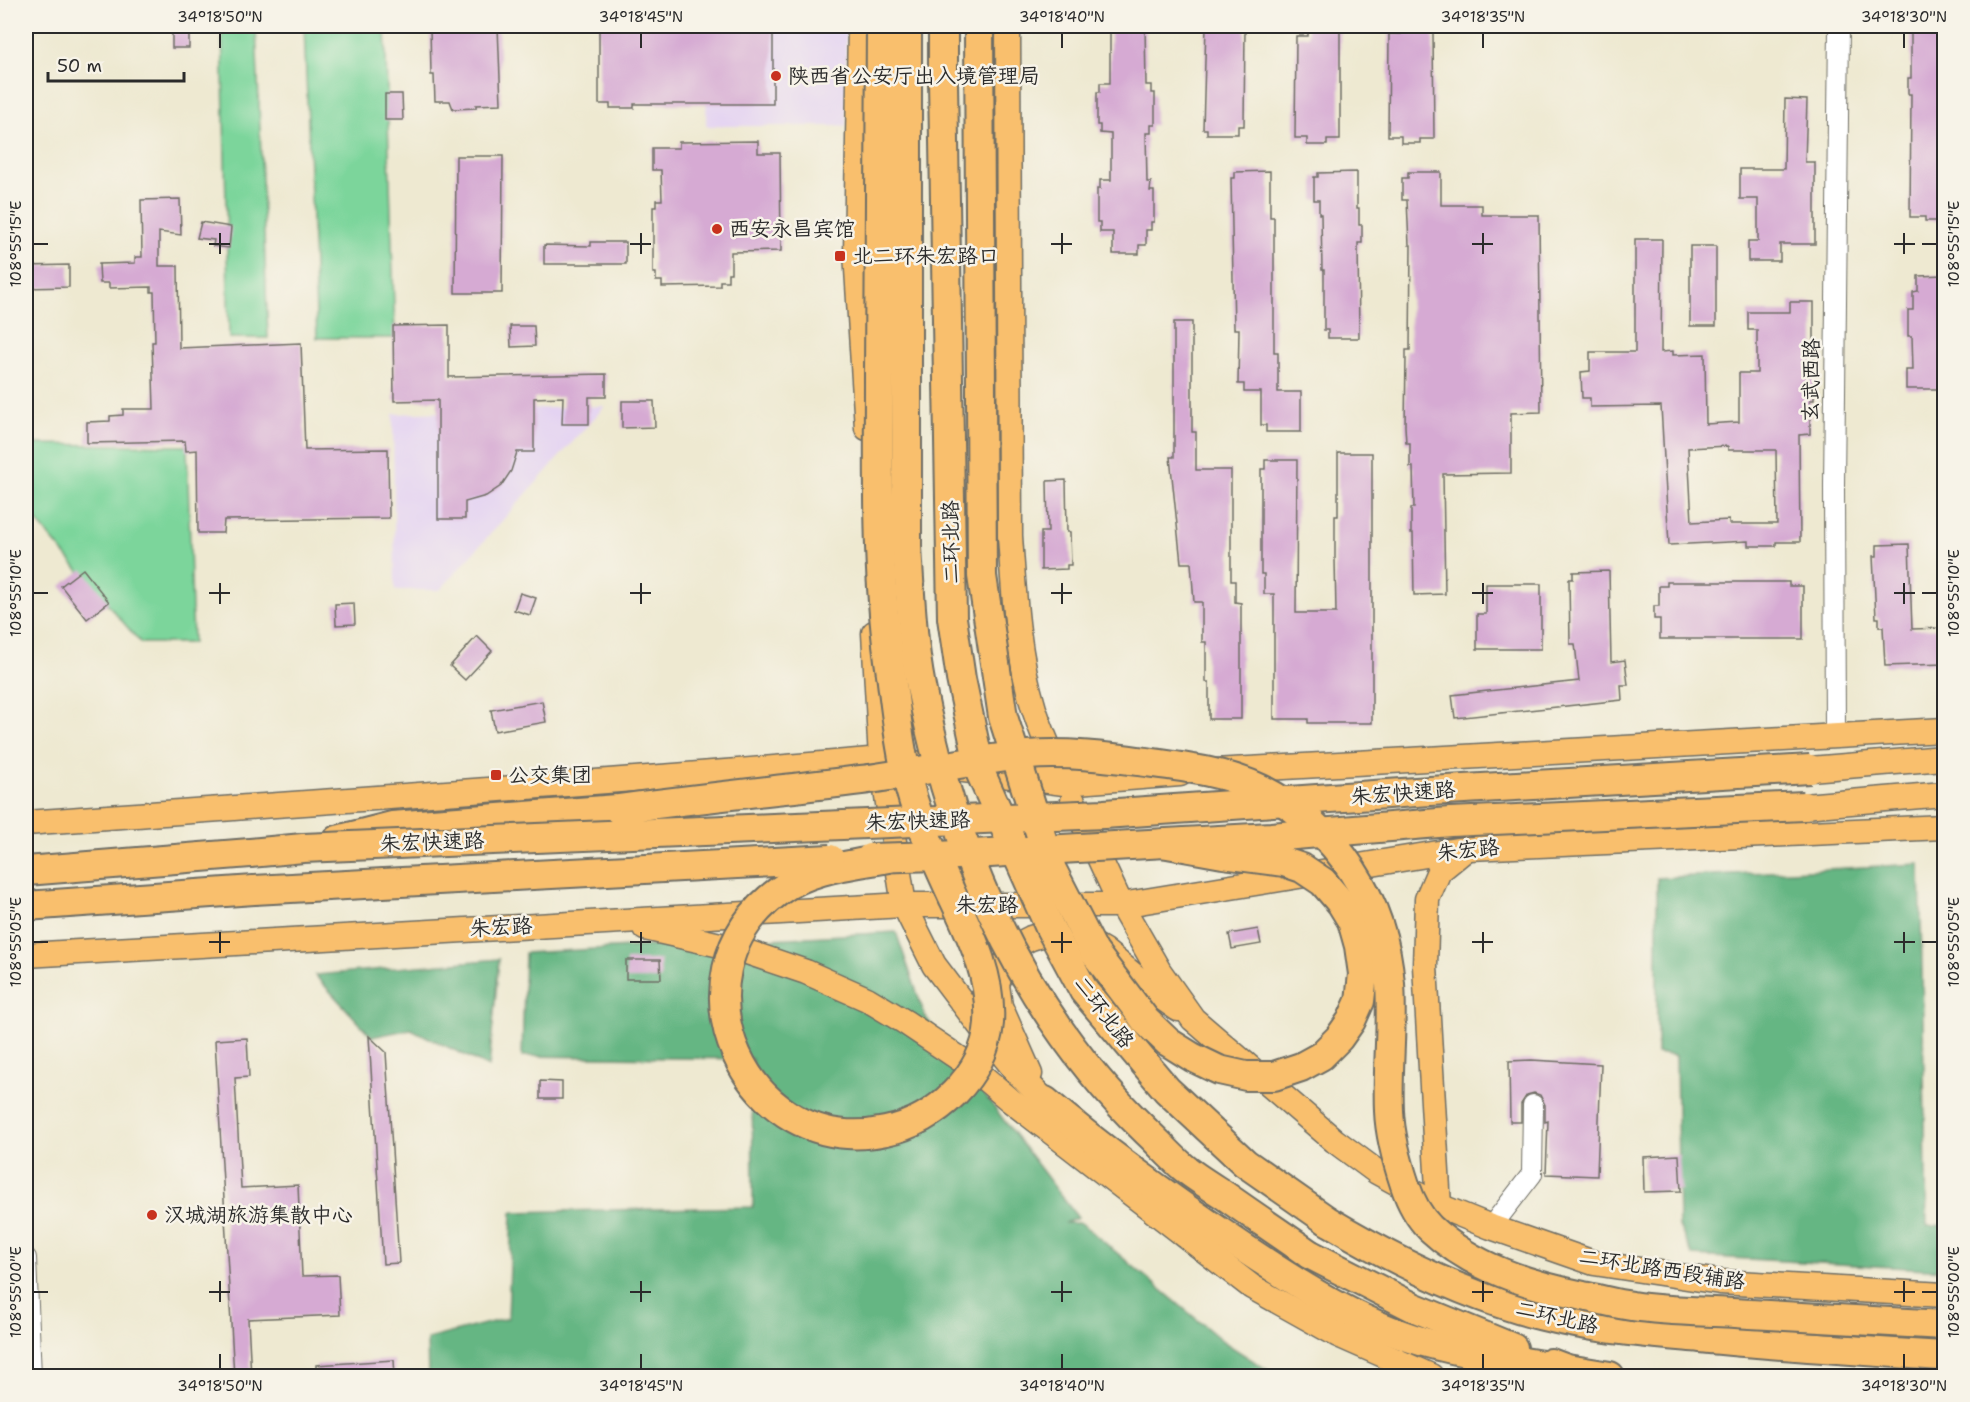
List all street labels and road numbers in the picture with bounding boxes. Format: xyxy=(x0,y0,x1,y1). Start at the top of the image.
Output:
street label: 玄武西路 xyxy=(1796,338,1826,422)
street label: 二环北路 xyxy=(936,500,966,584)
street label: 朱宏快速路 xyxy=(1350,775,1456,811)
street label: 朱宏快速路 xyxy=(865,805,971,837)
street label: 朱宏快速路 xyxy=(379,826,485,858)
street label: 朱宏路 xyxy=(1435,833,1501,867)
street label: 朱宏路 xyxy=(956,891,1019,919)
street label: 朱宏路 xyxy=(469,911,533,943)
street label: 二环北路 xyxy=(1068,970,1140,1054)
street label: 二环北路西段辅路 xyxy=(1577,1242,1747,1296)
street label: 二环北路 xyxy=(1513,1294,1601,1340)

